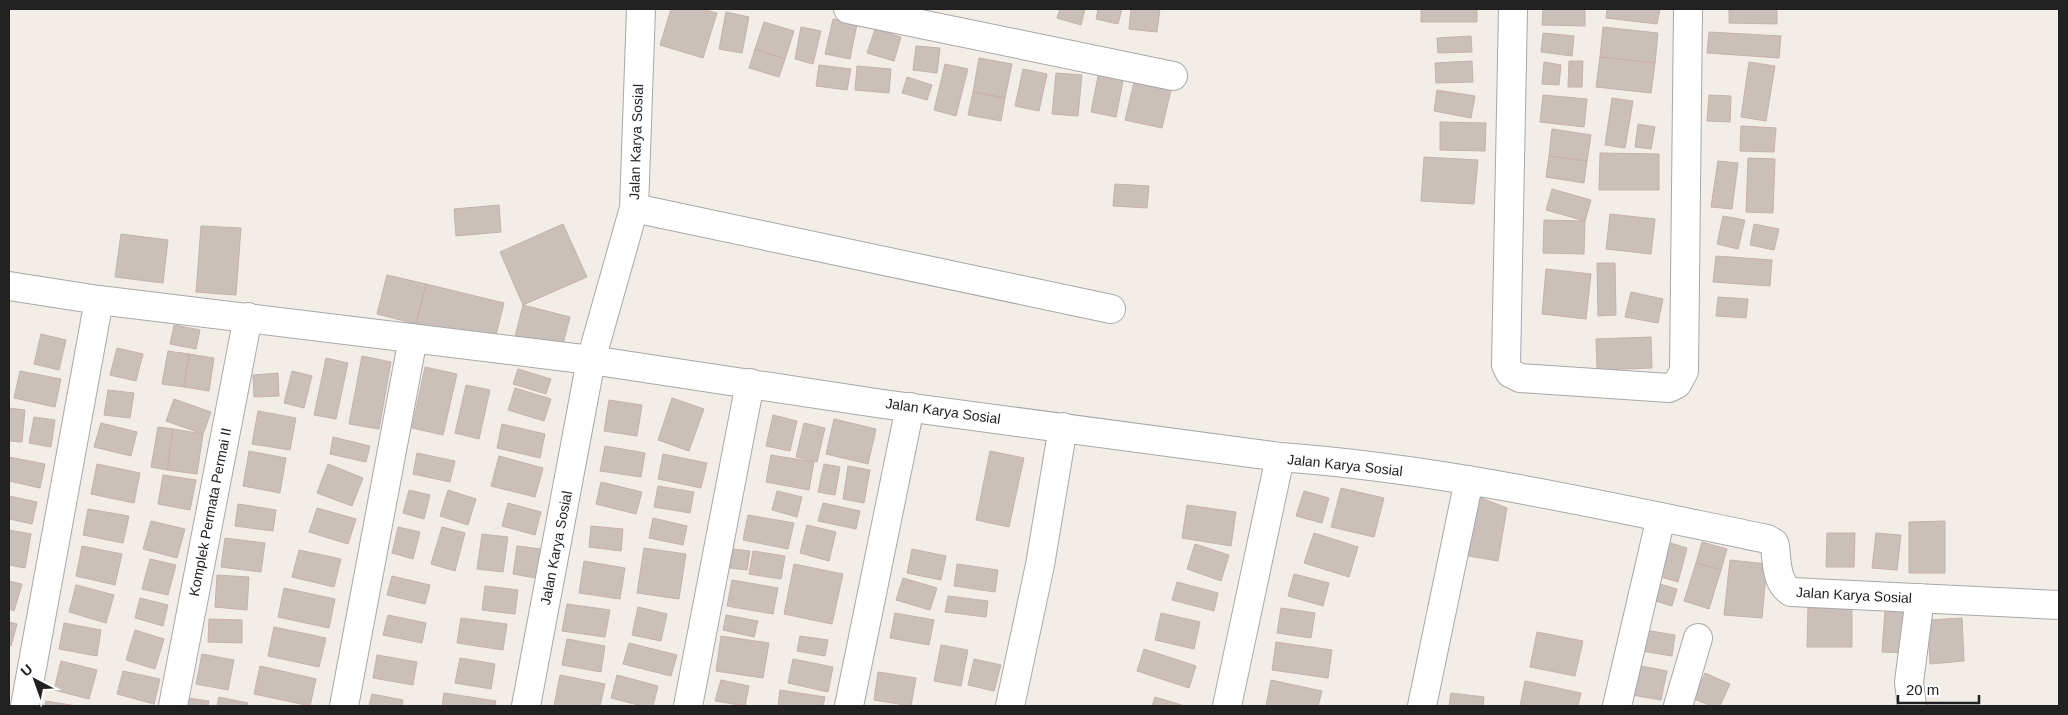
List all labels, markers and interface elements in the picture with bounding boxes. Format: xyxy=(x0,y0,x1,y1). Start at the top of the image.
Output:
street label: Jalan Karya Sosial xyxy=(626,84,646,200)
street label: Jalan Karya Sosial xyxy=(884,395,1002,427)
street label: Komplek Permata Permai II xyxy=(186,426,234,598)
street label: Jalan Karya Sosial xyxy=(1287,451,1403,479)
street label: Jalan Karya Sosial xyxy=(537,490,575,606)
street label: Jalan Karya Sosial xyxy=(1796,584,1912,606)
north arrow xyxy=(10,655,60,705)
text: U xyxy=(17,661,36,680)
scale bar xyxy=(1898,672,1979,704)
text: 20 m xyxy=(1906,681,1939,698)

